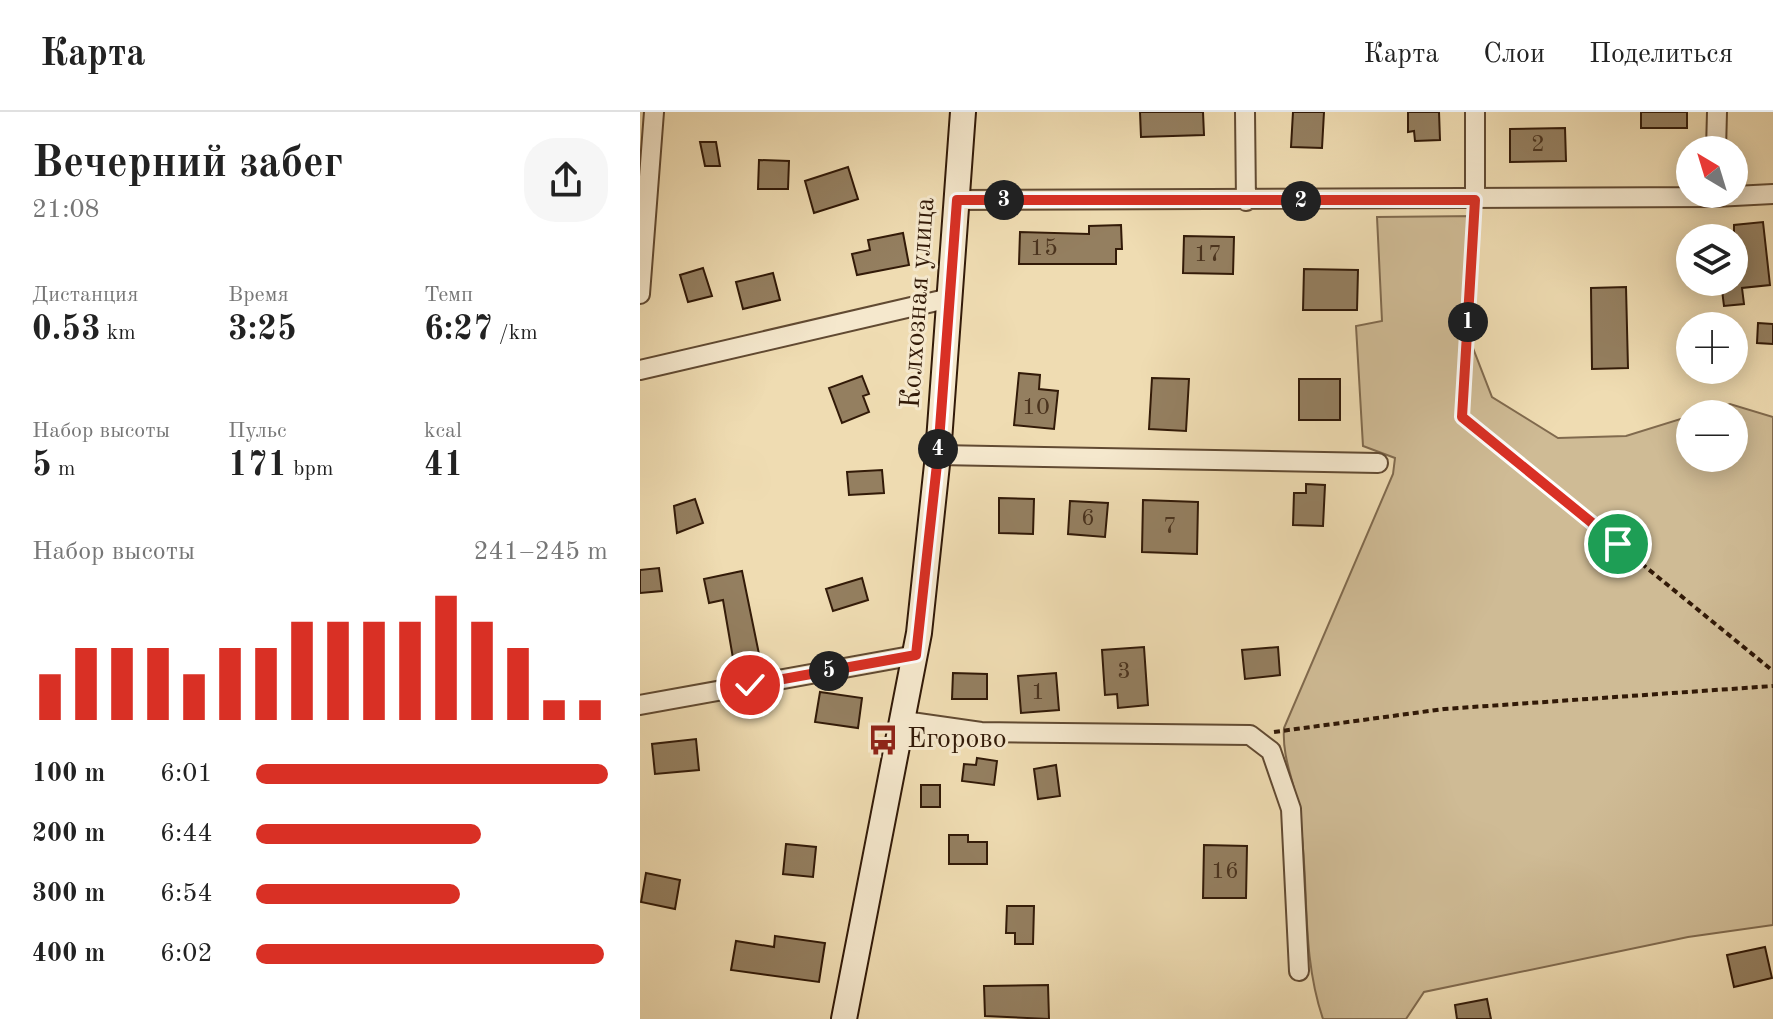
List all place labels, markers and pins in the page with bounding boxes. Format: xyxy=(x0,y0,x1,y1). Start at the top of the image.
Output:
pin: 3 xyxy=(984,180,1024,220)
pin: 2 xyxy=(1281,181,1321,221)
pin: 1 xyxy=(1448,302,1488,342)
pin: 4 xyxy=(918,429,958,469)
pin xyxy=(1584,510,1652,578)
pin xyxy=(716,651,784,719)
pin: 5 xyxy=(809,651,849,691)
bus stop icon: Егорово xyxy=(866,723,900,757)
place label: Егорово xyxy=(907,726,1007,754)

